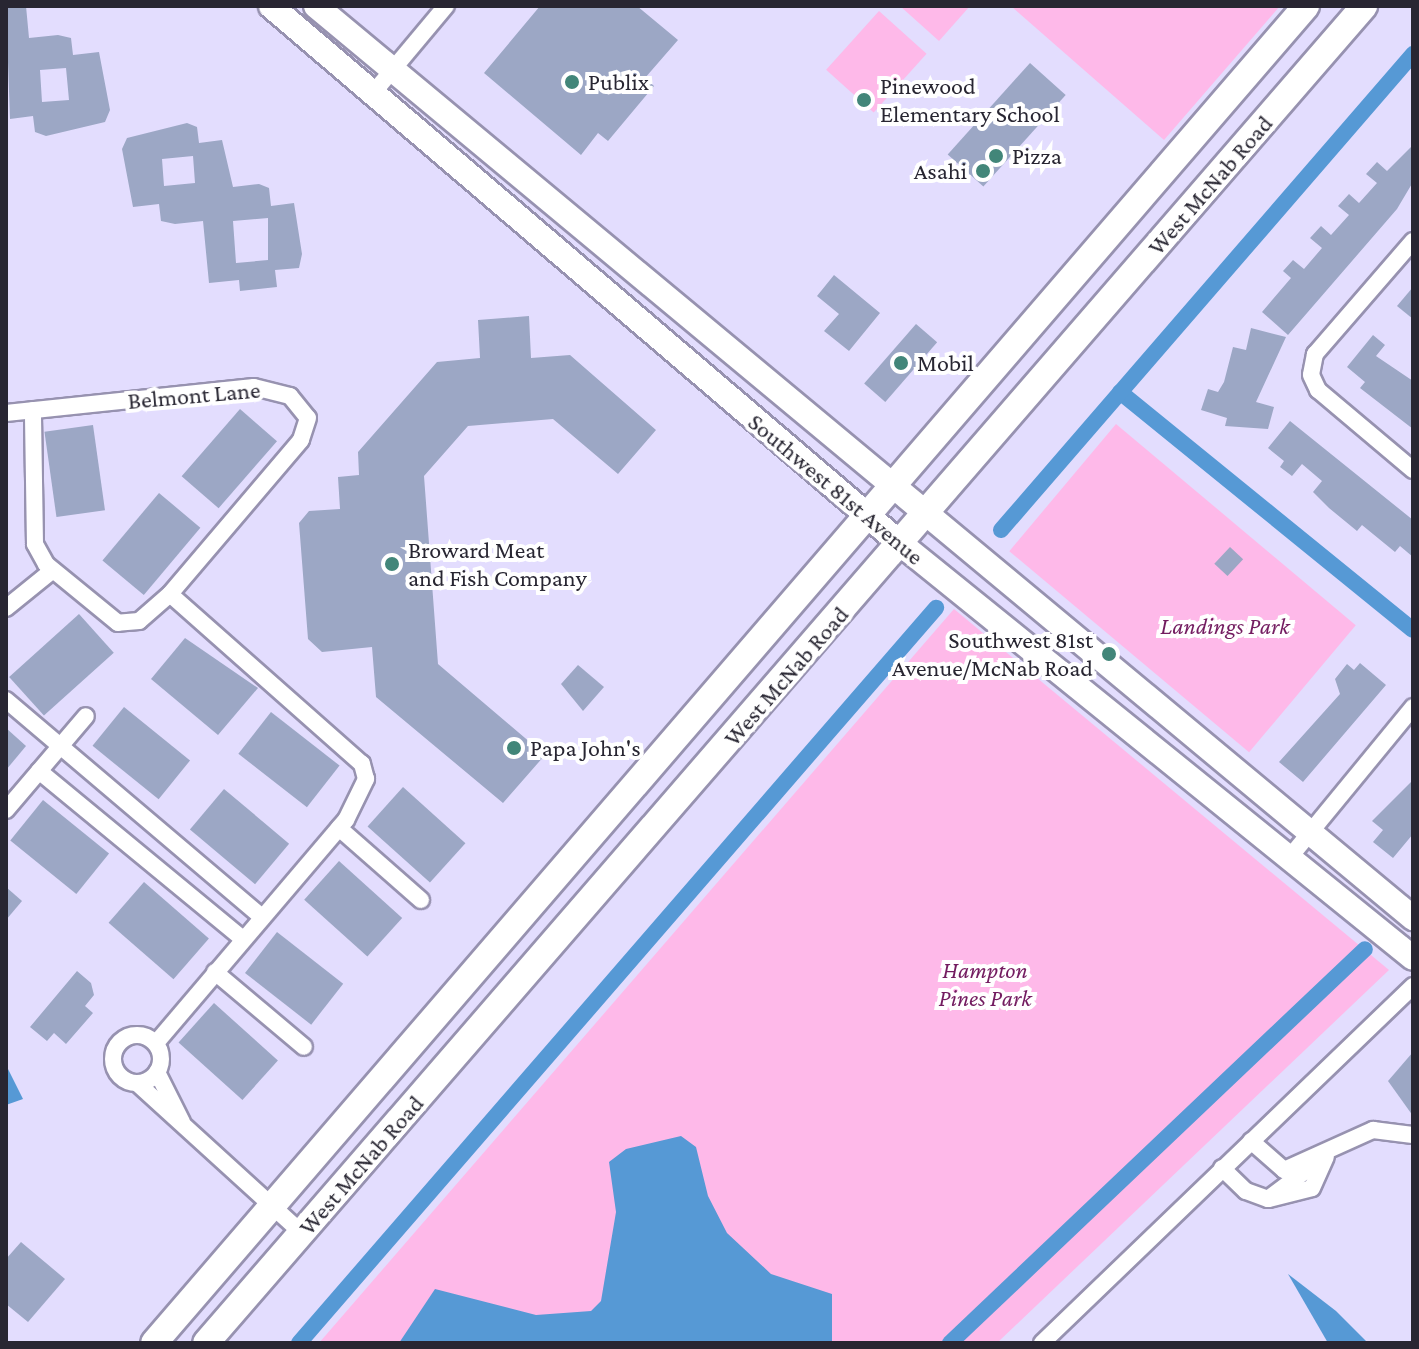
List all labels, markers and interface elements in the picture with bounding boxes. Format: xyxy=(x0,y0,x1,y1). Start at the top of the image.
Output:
place label: Publix xyxy=(588,68,649,96)
place label: Pinewood Elementary School xyxy=(880,72,1060,128)
marker: Publix xyxy=(563,73,581,91)
marker: Pinewood Elementary School xyxy=(855,91,873,109)
street label: West McNab Road xyxy=(1142,109,1278,261)
place label: Pizza xyxy=(1012,142,1062,170)
marker: Pizza xyxy=(987,147,1005,165)
place label: Asahi xyxy=(914,157,967,185)
marker: Asahi xyxy=(974,162,992,180)
place label: Mobil xyxy=(917,349,974,377)
marker: Mobil xyxy=(892,354,910,372)
street label: Belmont Lane xyxy=(126,375,262,415)
street label: Southwest 81st Avenue xyxy=(743,407,929,571)
place label: Broward Meat and Fish Company xyxy=(408,536,587,592)
marker: Broward Meat and Fish Company xyxy=(383,555,401,573)
street label: West McNab Road xyxy=(718,600,854,752)
park label: Landings Park xyxy=(1160,612,1290,640)
place label: Southwest 81st Avenue/McNab Road xyxy=(892,626,1093,682)
marker: Southwest 81st Avenue/McNab Road xyxy=(1100,645,1118,663)
place label: Papa John's xyxy=(530,734,641,762)
marker: Papa John's xyxy=(505,739,523,757)
park label: Hampton Pines Park xyxy=(938,956,1032,1012)
street label: West McNab Road xyxy=(293,1089,429,1241)

